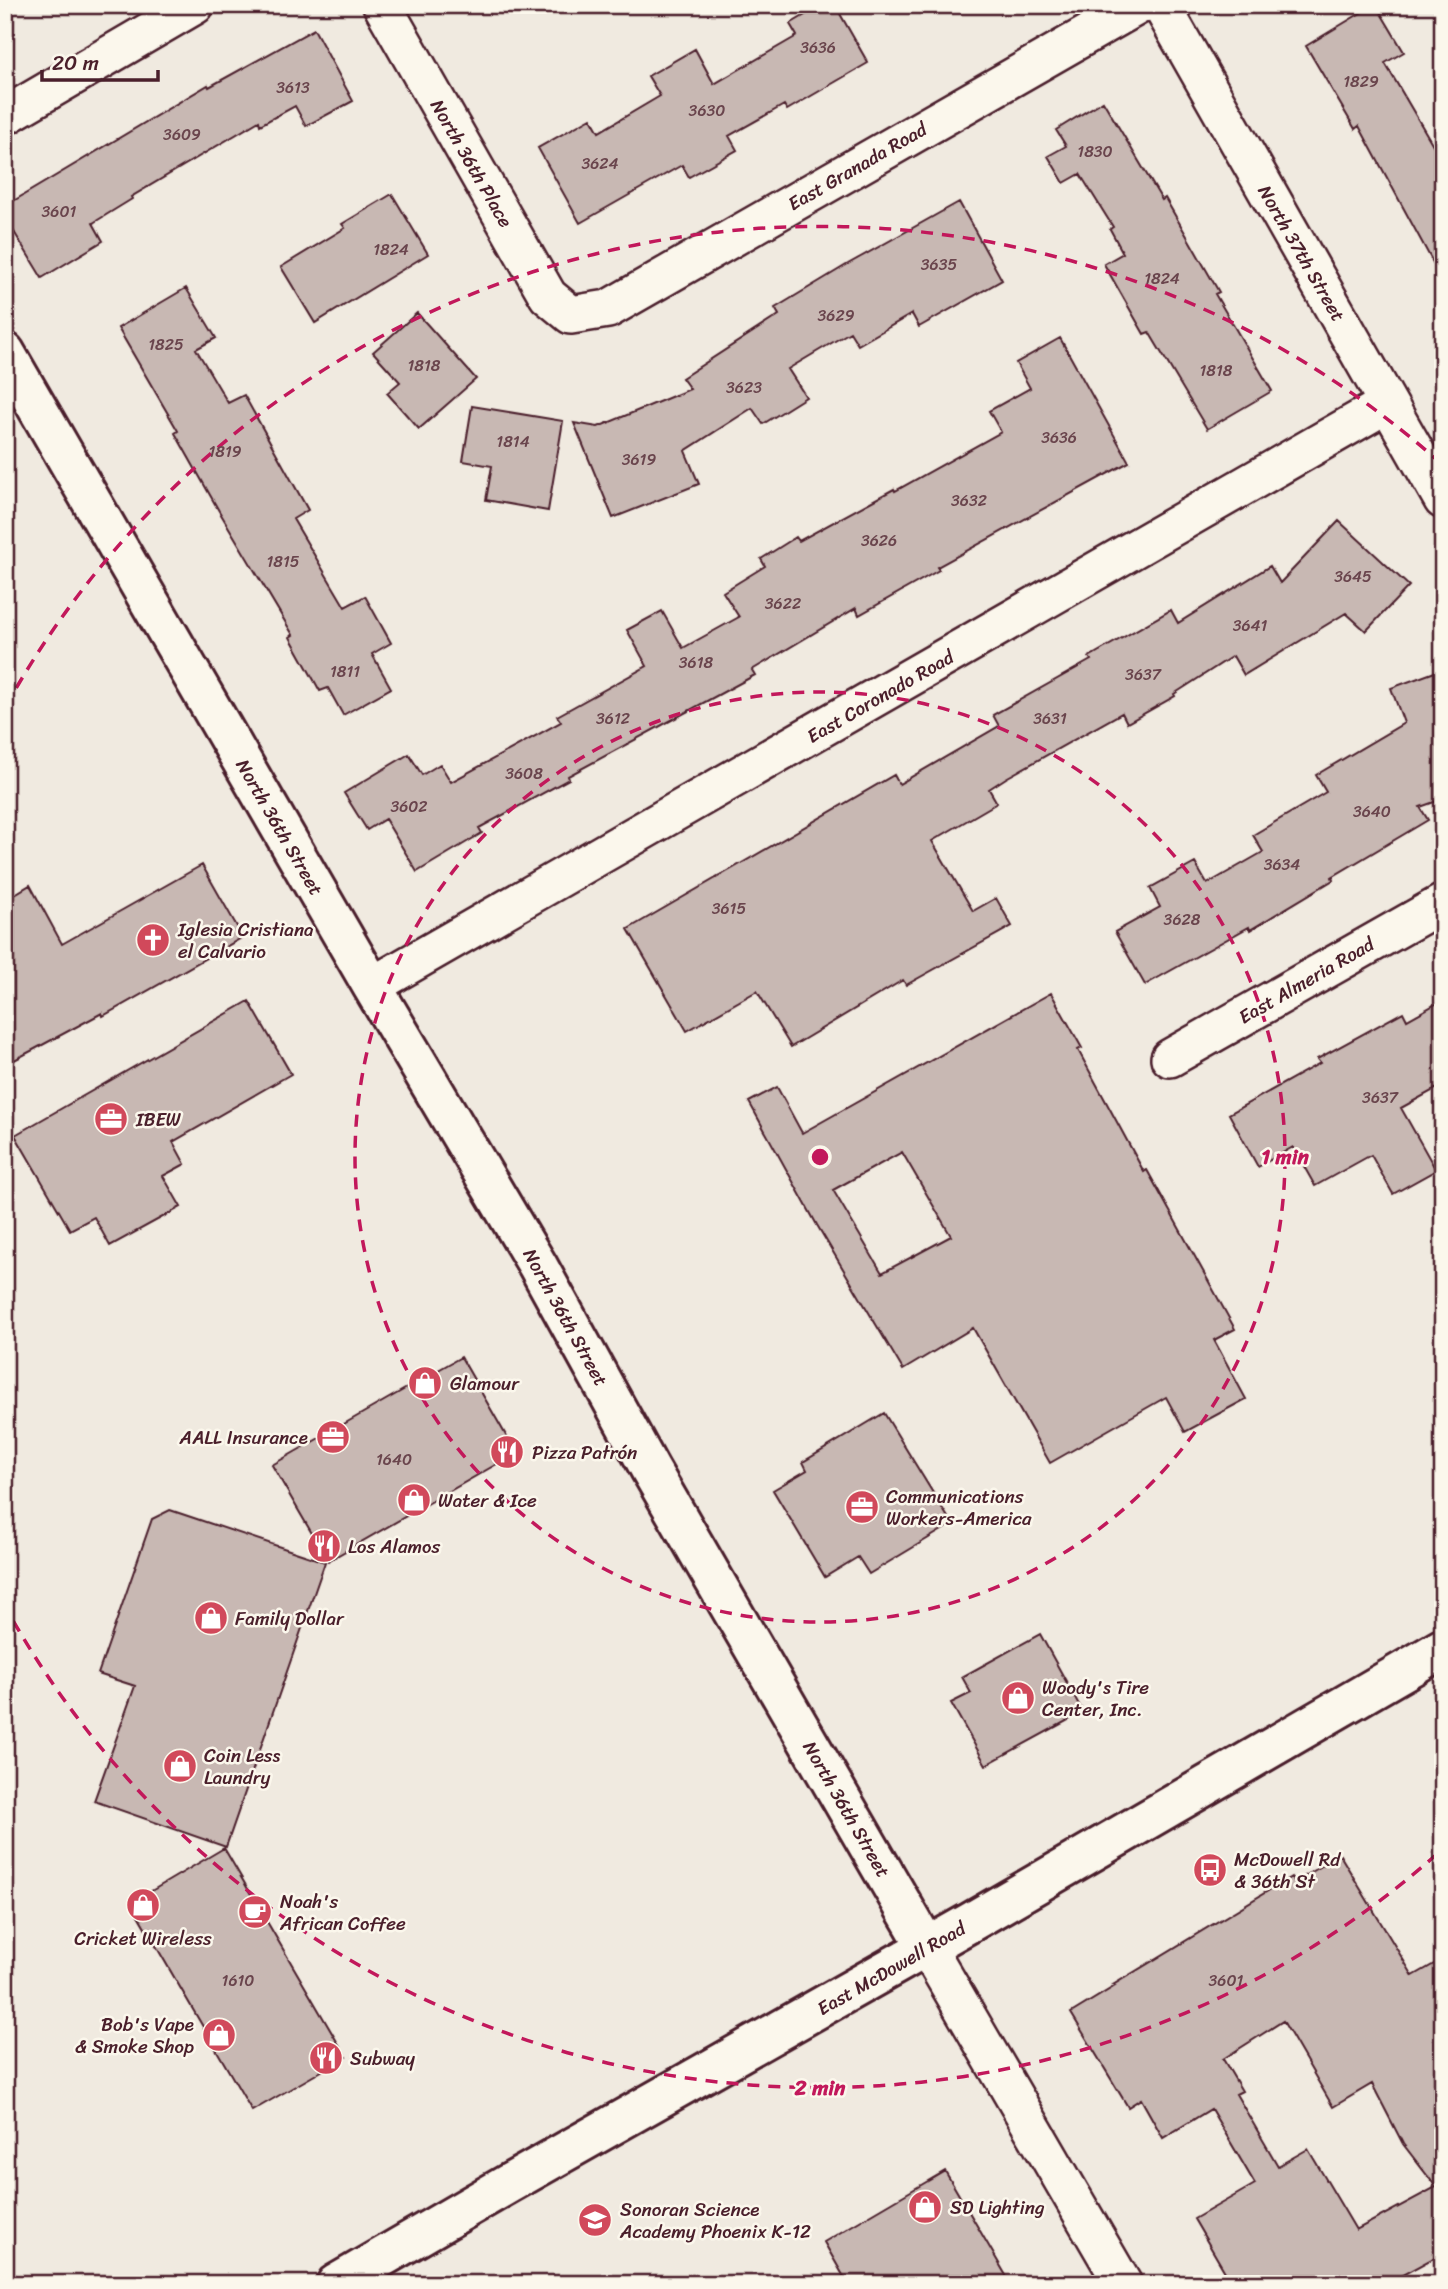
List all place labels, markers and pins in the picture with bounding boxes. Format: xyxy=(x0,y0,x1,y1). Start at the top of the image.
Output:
place label: Iglesia Cristiana el Calvario xyxy=(177,913,314,968)
church icon: Iglesia Cristiana el Calvario xyxy=(134,921,172,959)
office icon: IBEW xyxy=(92,1100,130,1138)
place label: IBEW xyxy=(135,1103,181,1136)
centre of rings xyxy=(808,1145,832,1169)
shop icon: Glamour xyxy=(406,1364,444,1402)
place label: Glamour xyxy=(450,1367,520,1400)
office icon: AALL Insurance xyxy=(314,1418,352,1456)
place label: AALL Insurance xyxy=(178,1421,308,1454)
restaurant icon: Pizza Patrón xyxy=(488,1433,526,1471)
place label: Pizza Patrón xyxy=(532,1436,637,1469)
place label: Communications Workers-America xyxy=(886,1480,1032,1535)
shop icon: Water & Ice xyxy=(395,1481,433,1519)
place label: Water & Ice xyxy=(438,1484,537,1517)
office icon: Communications Workers-America xyxy=(843,1488,881,1526)
restaurant icon: Los Alamos xyxy=(305,1527,343,1565)
place label: Los Alamos xyxy=(348,1530,441,1563)
shop icon: Family Dollar xyxy=(192,1599,230,1637)
place label: Family Dollar xyxy=(235,1602,345,1635)
place label: Woody's Tire Center, Inc. xyxy=(1042,1671,1149,1726)
shop icon: Woody's Tire Center, Inc. xyxy=(999,1679,1037,1717)
place label: Coin Less Laundry xyxy=(204,1739,281,1794)
shop icon: Coin Less Laundry xyxy=(161,1747,199,1785)
place label: McDowell Rd & 36th St xyxy=(1234,1843,1341,1898)
bus stop icon: McDowell Rd & 36th St xyxy=(1191,1851,1229,1889)
place label: Noah's African Coffee xyxy=(279,1885,406,1940)
shop icon: Cricket Wireless xyxy=(124,1886,162,1924)
cafe icon: Noah's African Coffee xyxy=(236,1893,274,1931)
place label: Cricket Wireless xyxy=(74,1922,212,1955)
place label: Bob's Vape & Smoke Shop xyxy=(75,2008,194,2063)
shop icon: Bob's Vape & Smoke Shop xyxy=(200,2016,238,2054)
restaurant icon: Subway xyxy=(307,2039,345,2077)
place label: Subway xyxy=(350,2042,415,2075)
shop icon: SD Lighting xyxy=(906,2188,944,2226)
place label: SD Lighting xyxy=(950,2191,1045,2224)
place label: Sonoran Science Academy Phoenix K-12 xyxy=(619,2193,811,2248)
school or university icon: Sonoran Science Academy Phoenix K-12 xyxy=(576,2201,614,2239)

